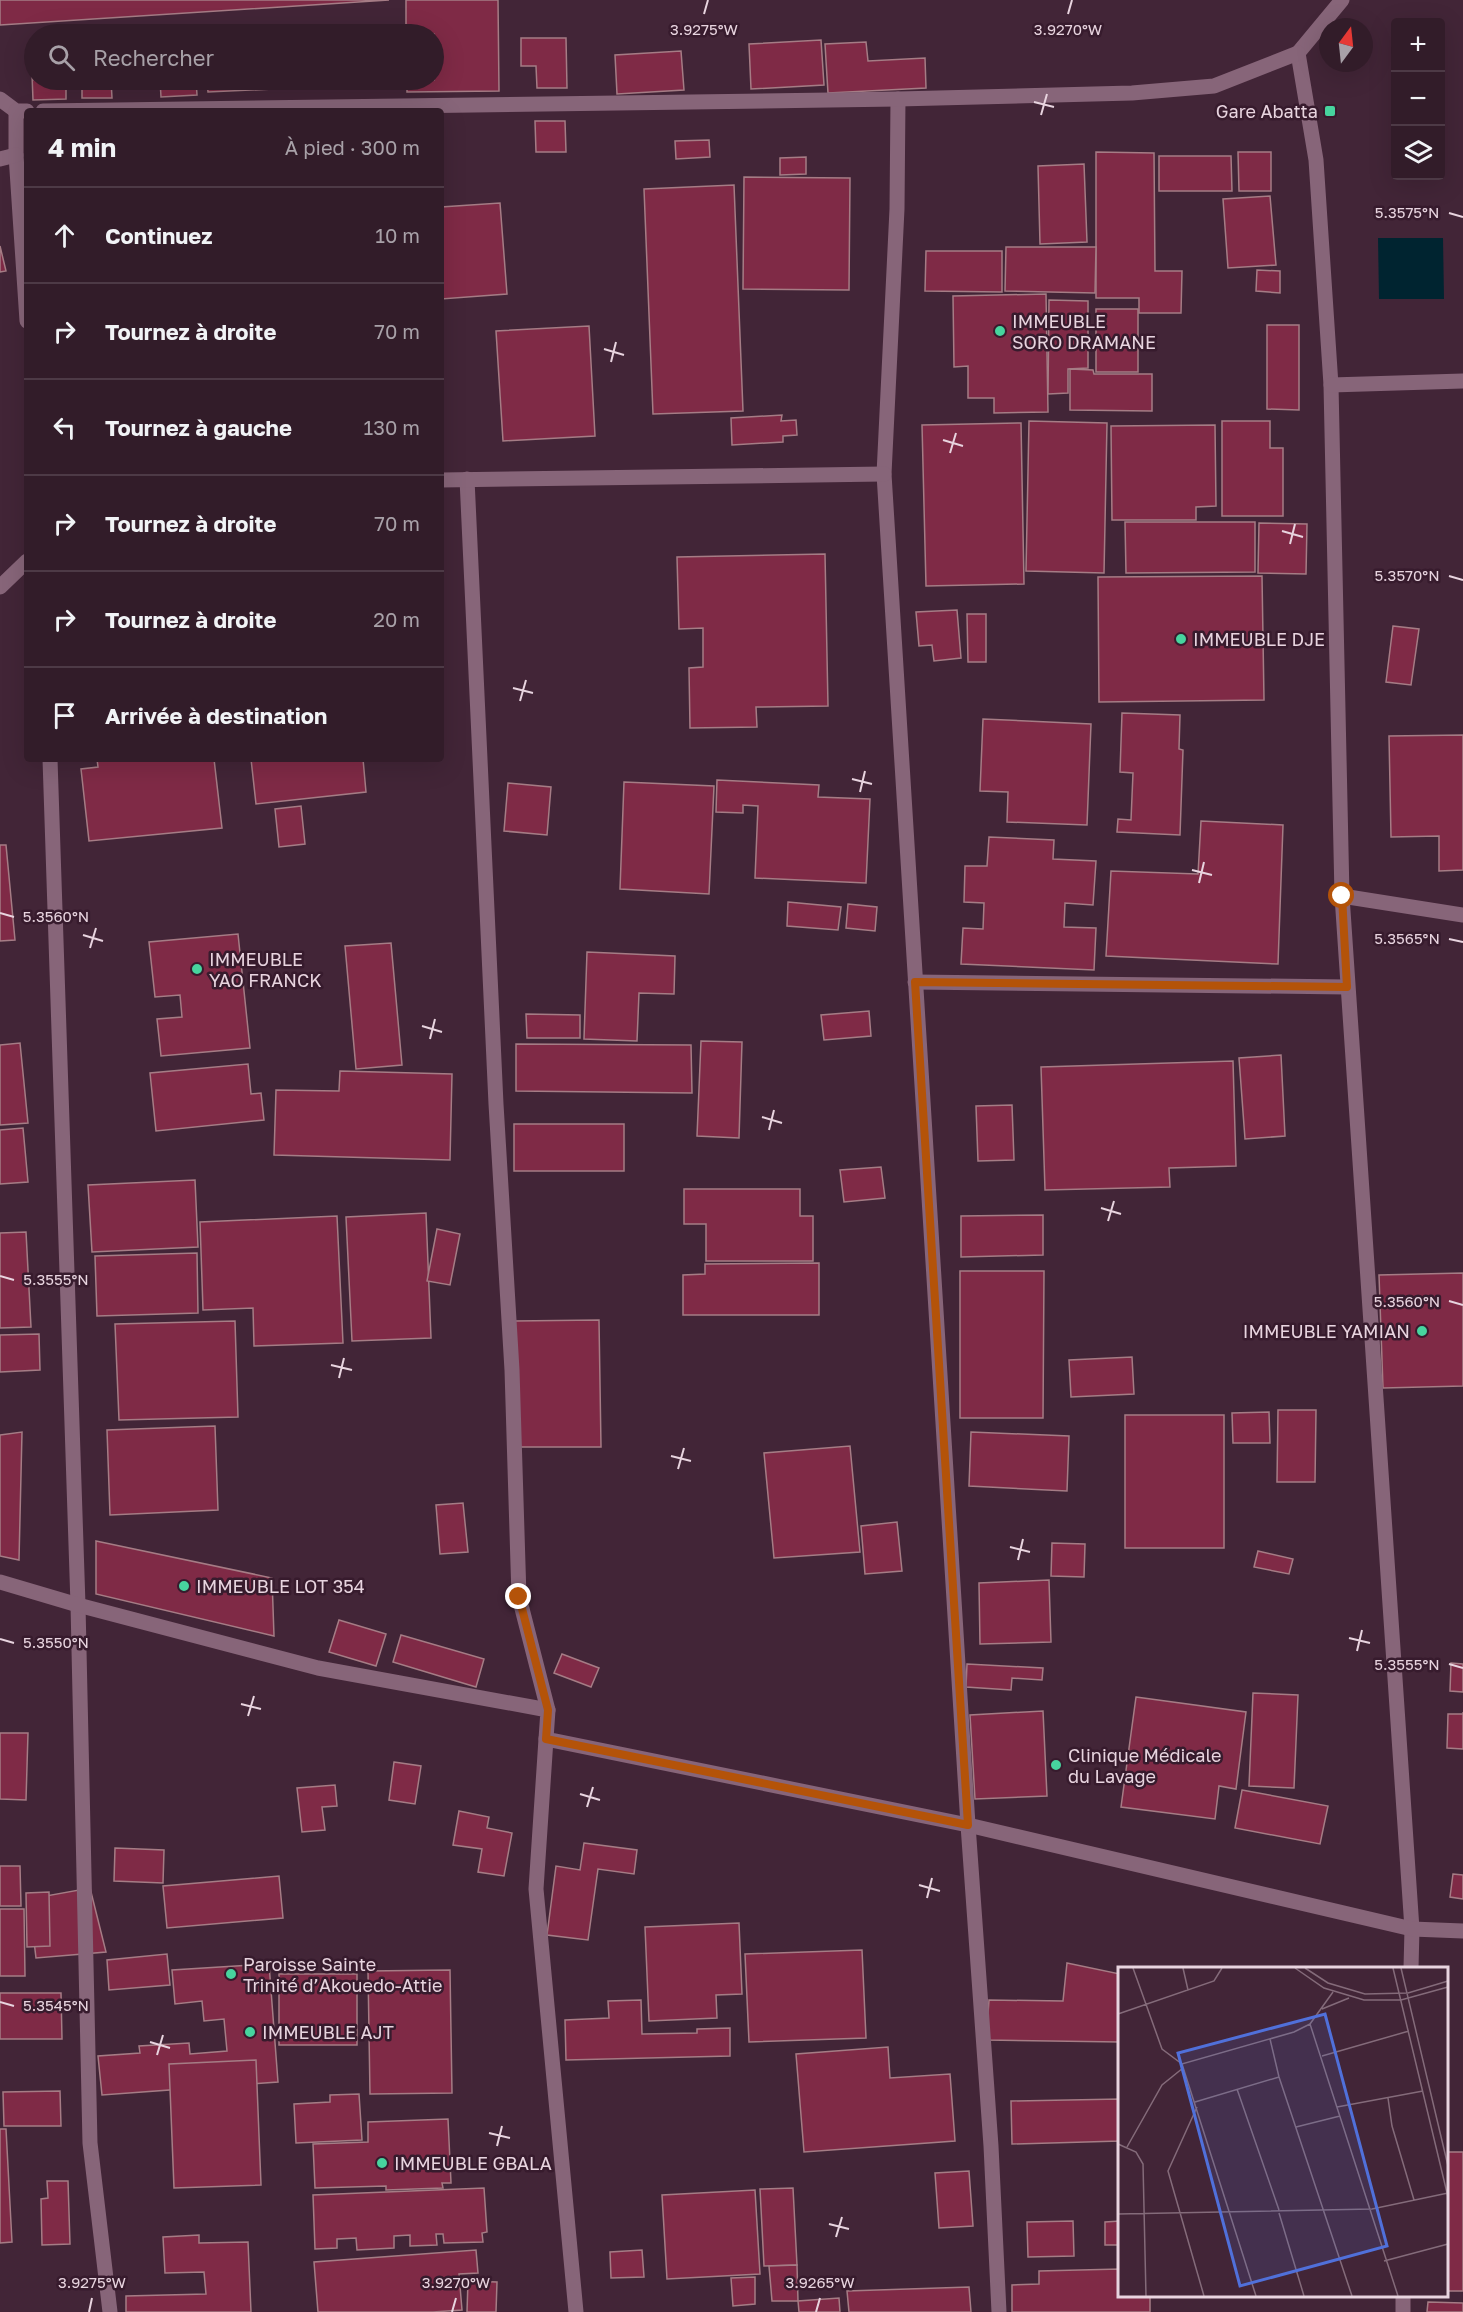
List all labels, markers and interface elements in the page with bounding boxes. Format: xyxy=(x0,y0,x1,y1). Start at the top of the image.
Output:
north arrow xyxy=(1319,18,1373,72)
map controls xyxy=(1391,18,1445,180)
button: + xyxy=(1391,18,1445,72)
text: 3.9275°W xyxy=(670,20,738,38)
text: 3.9270°W xyxy=(1034,20,1102,38)
search box xyxy=(24,24,444,90)
icon: search xyxy=(45,41,78,74)
text: Rechercher xyxy=(93,44,214,71)
button: − xyxy=(1391,72,1445,126)
place label: Gare Abatta xyxy=(1216,100,1318,122)
marker: Gare Abatta xyxy=(1323,104,1337,118)
button: layers xyxy=(1391,126,1445,180)
text: 4 min xyxy=(48,132,116,163)
text: À pied · 300 m xyxy=(285,135,420,159)
text: 5.3575°N xyxy=(1375,203,1439,221)
icon: ahead xyxy=(48,219,81,252)
text: Continuez xyxy=(105,222,212,249)
text: 10 m xyxy=(375,223,420,247)
place label: IMMEUBLE SORO DRAMANE xyxy=(1012,310,1156,353)
icon: right xyxy=(48,315,81,348)
text: Tournez à droite xyxy=(105,318,276,345)
text: 70 m xyxy=(374,319,420,343)
marker: IMMEUBLE SORO DRAMANE xyxy=(993,324,1007,338)
icon: left xyxy=(48,411,81,444)
text: Tournez à gauche xyxy=(105,414,292,441)
text: 130 m xyxy=(364,415,420,439)
icon: right xyxy=(48,507,81,540)
text: Tournez à droite xyxy=(105,510,276,537)
text: 70 m xyxy=(374,511,420,535)
text: 5.3570°N xyxy=(1374,566,1440,584)
icon: right xyxy=(48,603,81,636)
text: Tournez à droite xyxy=(105,606,276,633)
text: 20 m xyxy=(373,607,420,631)
place label: IMMEUBLE DJE xyxy=(1193,628,1325,650)
marker: IMMEUBLE DJE xyxy=(1174,632,1188,646)
icon: arrive xyxy=(48,699,81,732)
text: Arrivée à destination xyxy=(105,702,327,729)
route start xyxy=(1328,882,1354,908)
text: 5.3560°N xyxy=(23,907,89,925)
text: 5.3565°N xyxy=(1374,929,1440,947)
place label: IMMEUBLE YAO FRANCK xyxy=(209,948,322,991)
marker: IMMEUBLE YAO FRANCK xyxy=(190,962,204,976)
text: 5.3555°N xyxy=(23,1270,89,1288)
text: 5.3560°N xyxy=(1374,1292,1440,1310)
place label: IMMEUBLE YAMIAN xyxy=(1243,1320,1410,1342)
marker: IMMEUBLE YAMIAN xyxy=(1415,1324,1429,1338)
place label: IMMEUBLE LOT 354 xyxy=(196,1575,365,1597)
marker: IMMEUBLE LOT 354 xyxy=(177,1579,191,1593)
route end xyxy=(505,1583,531,1609)
text: 5.3550°N xyxy=(23,1633,89,1651)
text: 5.3555°N xyxy=(1374,1655,1440,1673)
place label: Clinique Médicale du Lavage xyxy=(1068,1744,1221,1787)
marker: Clinique Médicale du Lavage xyxy=(1049,1758,1063,1772)
place label: Paroisse Sainte Trinité d’Akouedo-Attie xyxy=(243,1953,442,1996)
marker: Paroisse Sainte Trinité d’Akouedo-Attie xyxy=(224,1967,238,1981)
inset map xyxy=(1118,1967,1448,2297)
text: 5.3545°N xyxy=(23,1996,89,2014)
place label: IMMEUBLE AJT xyxy=(262,2021,394,2043)
marker: IMMEUBLE AJT xyxy=(243,2025,257,2039)
place label: IMMEUBLE GBALA xyxy=(394,2152,552,2174)
marker: IMMEUBLE GBALA xyxy=(375,2156,389,2170)
text: 3.9275°W xyxy=(58,2273,126,2291)
text: 3.9270°W xyxy=(422,2273,490,2291)
text: 3.9265°W xyxy=(785,2273,855,2291)

